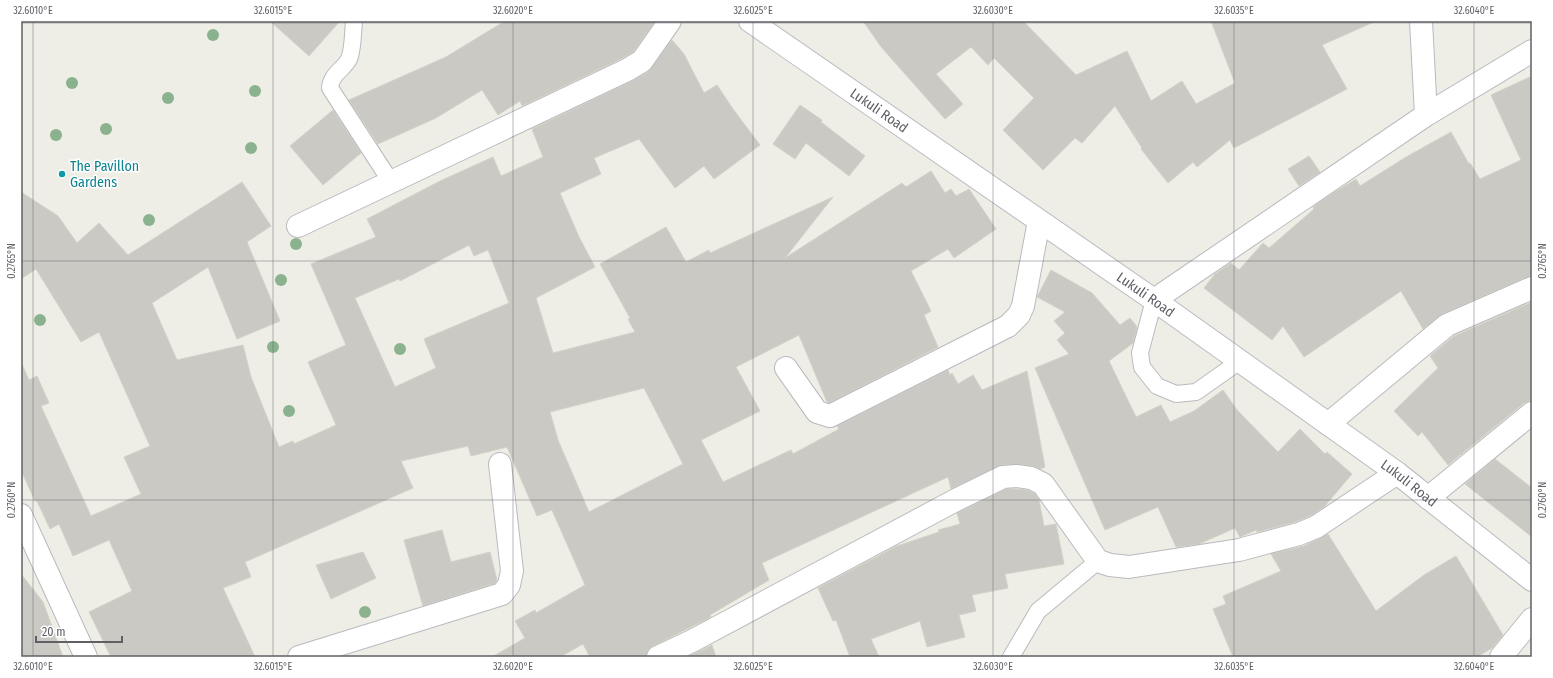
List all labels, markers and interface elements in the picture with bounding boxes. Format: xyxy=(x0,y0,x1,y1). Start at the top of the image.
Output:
text: 32.6010°E xyxy=(13,5,53,17)
text: 32.6015°E xyxy=(254,5,293,17)
text: 32.6020°E xyxy=(493,5,533,17)
text: 32.6025°E xyxy=(733,5,773,17)
text: 32.6030°E xyxy=(973,5,1013,17)
text: 32.6035°E xyxy=(1214,5,1254,17)
text: 32.6040°E xyxy=(1454,5,1495,17)
street label: Lukuli Road xyxy=(847,84,911,136)
place label: The Pavillon Gardens xyxy=(70,158,139,191)
marker: The Pavillon Gardens xyxy=(57,169,67,179)
text: 0.2765°N xyxy=(6,243,18,279)
text: 0.2765°N xyxy=(1537,243,1549,279)
street label: Lukuli Road xyxy=(1114,268,1178,320)
street label: Lukuli Road xyxy=(1378,456,1441,510)
text: 0.2760°N xyxy=(6,482,18,518)
text: 0.2760°N xyxy=(1537,482,1549,518)
scale bar xyxy=(36,618,122,644)
text: 20 m xyxy=(42,625,66,639)
text: 32.6010°E xyxy=(13,661,53,673)
text: 32.6015°E xyxy=(254,661,293,673)
text: 32.6020°E xyxy=(493,661,533,673)
text: 32.6025°E xyxy=(733,661,773,673)
text: 32.6030°E xyxy=(973,661,1013,673)
text: 32.6035°E xyxy=(1214,661,1254,673)
text: 32.6040°E xyxy=(1454,661,1495,673)

